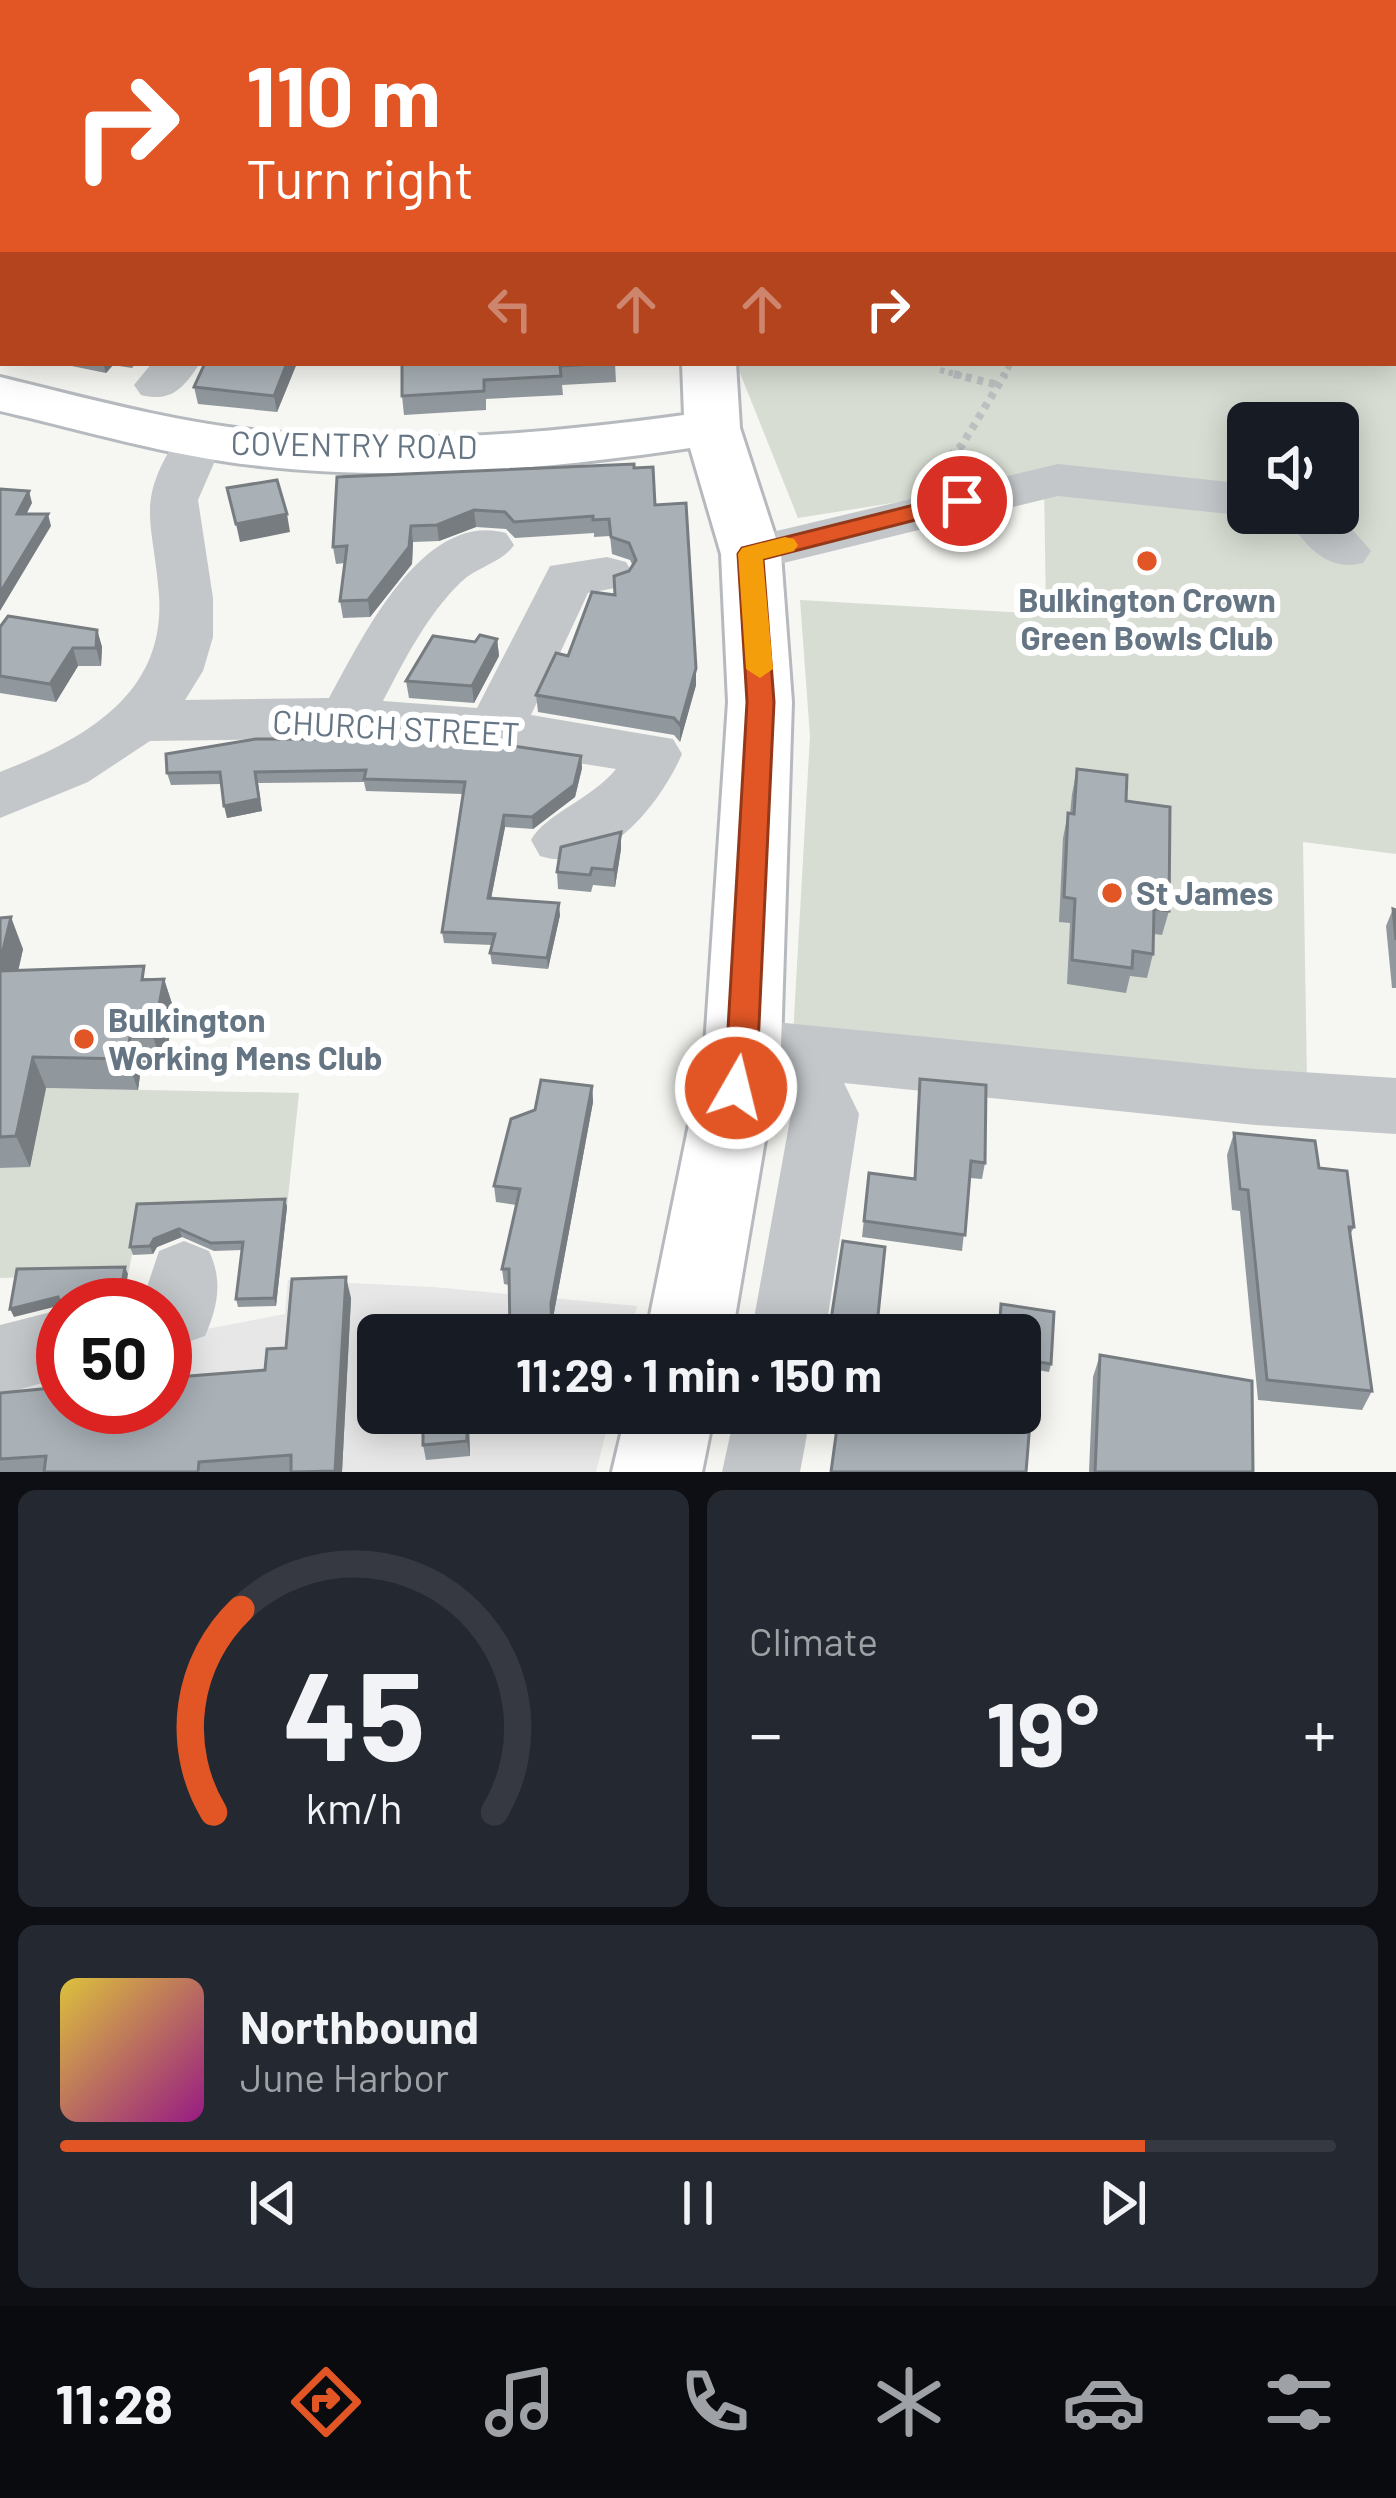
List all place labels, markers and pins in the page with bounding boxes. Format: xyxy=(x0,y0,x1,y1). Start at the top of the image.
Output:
pin xyxy=(911,450,1013,552)
marker: Bulkington Crown Green Bowls Club xyxy=(1134,548,1160,574)
place label: Bulkington Crown Green Bowls Club xyxy=(1018,579,1276,657)
place label: St James xyxy=(1136,872,1273,912)
marker: St James xyxy=(1099,880,1125,906)
place label: Bulkington Working Mens Club xyxy=(108,999,383,1077)
marker: Bulkington Working Mens Club xyxy=(71,1026,97,1052)

